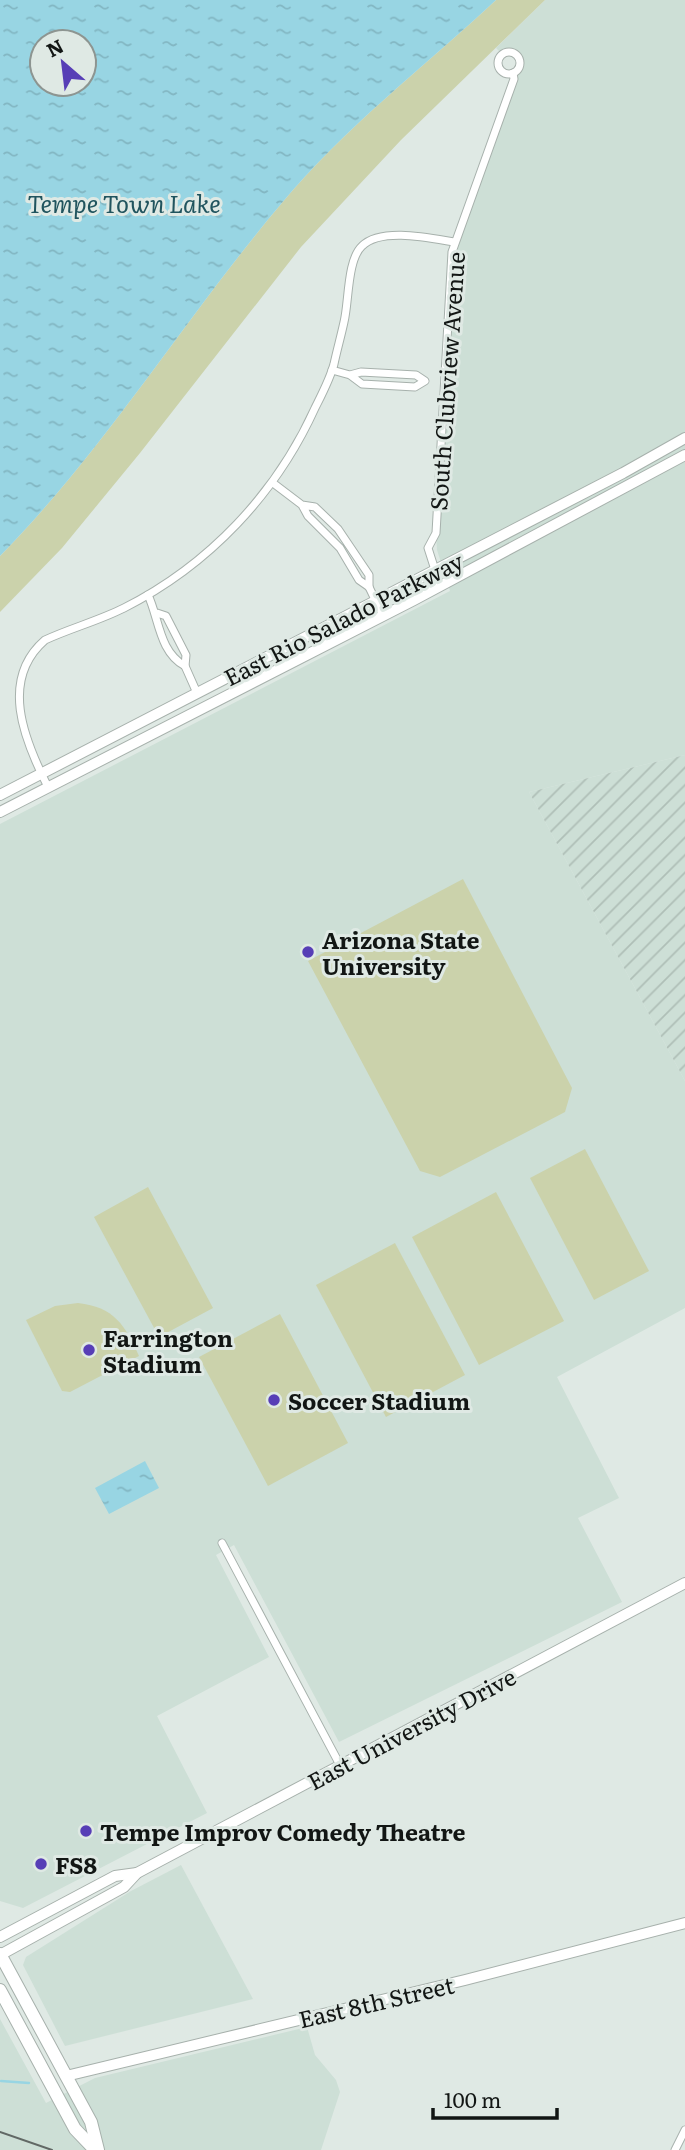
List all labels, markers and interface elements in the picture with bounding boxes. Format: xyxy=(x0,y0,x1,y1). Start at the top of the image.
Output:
north arrow xyxy=(28,28,98,98)
text: N xyxy=(41,31,68,63)
water label: Tempe Town Lake xyxy=(27,185,221,220)
street label: South Clubview Avenue xyxy=(420,250,472,511)
street label: East Rio Salado Parkway xyxy=(217,542,469,693)
place label: Arizona State University xyxy=(322,922,480,982)
marker: Arizona State University xyxy=(300,944,316,960)
place label: Farrington Stadium xyxy=(103,1320,233,1380)
marker: Farrington Stadium xyxy=(81,1342,97,1358)
place label: Soccer Stadium xyxy=(288,1383,470,1417)
marker: Soccer Stadium xyxy=(266,1392,282,1408)
street label: East University Drive xyxy=(301,1659,521,1797)
place label: Tempe Improv Comedy Theatre xyxy=(100,1814,466,1848)
marker: Tempe Improv Comedy Theatre xyxy=(78,1823,94,1839)
place label: FS8 xyxy=(55,1847,97,1881)
marker: FS8 xyxy=(33,1856,49,1872)
street label: East 8th Street xyxy=(295,1966,458,2035)
scale bar xyxy=(433,2076,557,2120)
text: 100 m xyxy=(444,2083,501,2114)

